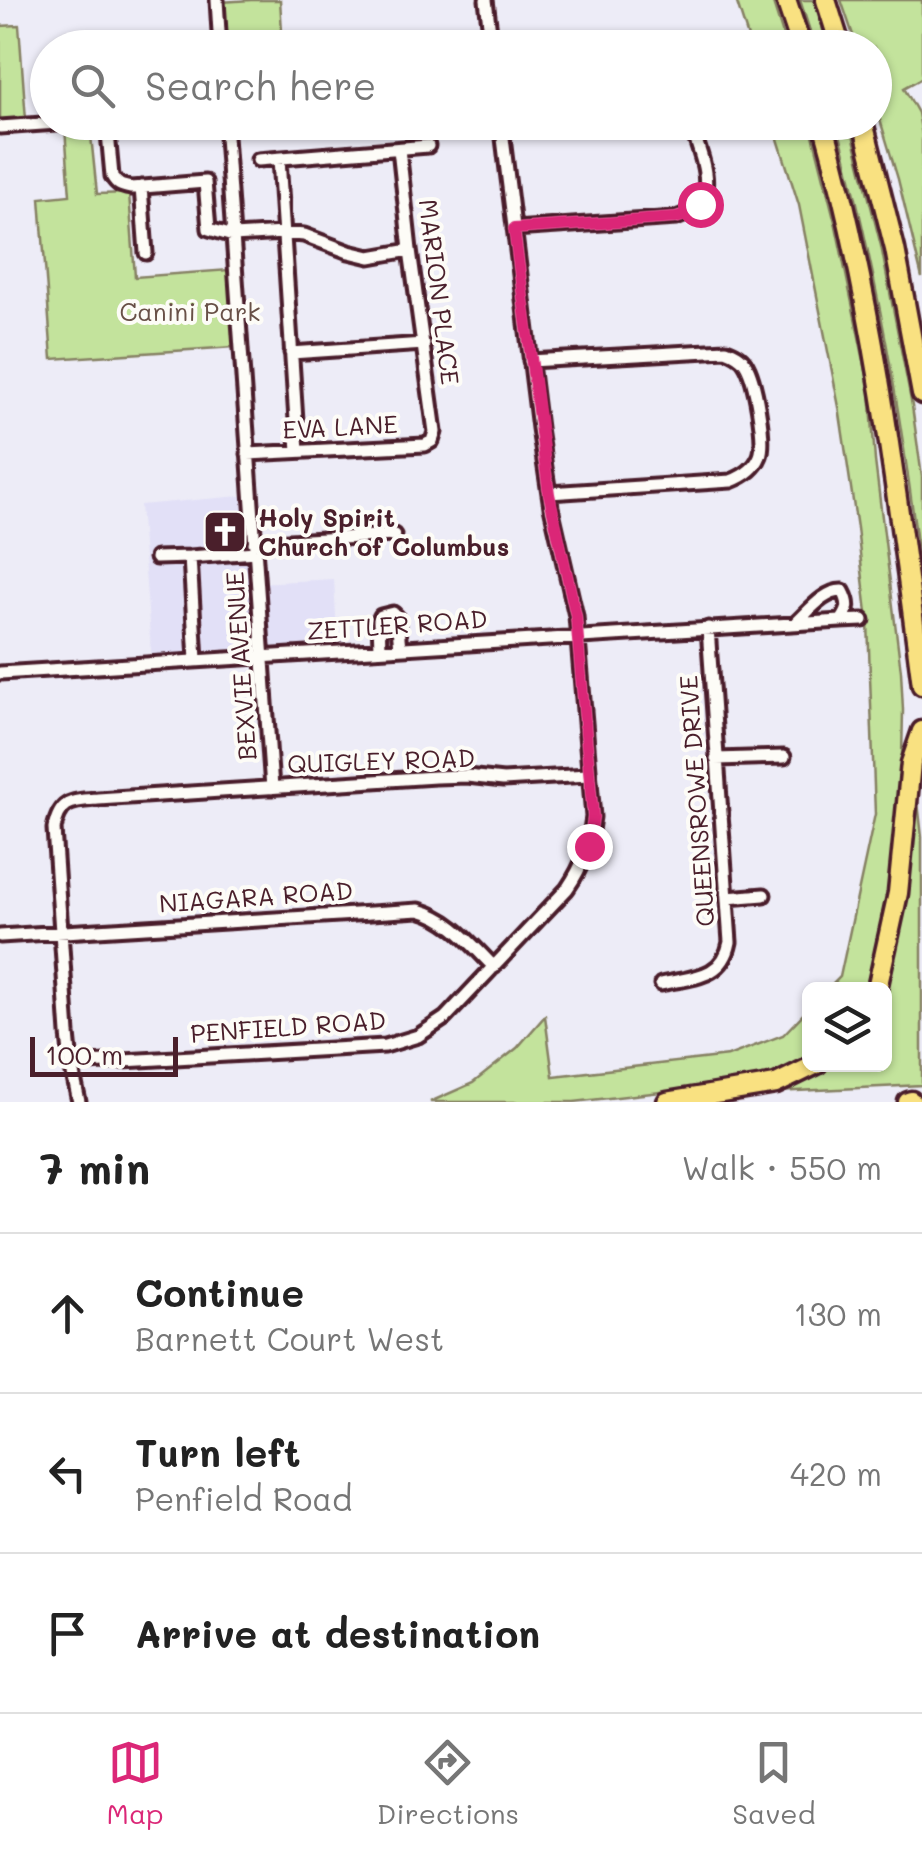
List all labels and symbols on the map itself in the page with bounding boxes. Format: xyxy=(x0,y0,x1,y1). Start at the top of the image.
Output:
route start xyxy=(678,182,724,228)
street label: MARION PLACE xyxy=(413,197,467,387)
park label: Canini Park xyxy=(119,295,261,327)
street label: EVA LANE xyxy=(282,407,398,445)
place label: Holy Spirit Church of Columbus xyxy=(258,501,509,562)
church icon: Holy Spirit Church of Columbus xyxy=(202,509,248,555)
street label: BEXVIE AVENUE xyxy=(217,571,263,762)
street label: ZETTLER ROAD xyxy=(306,602,488,646)
street label: QUEENSROWE DRIVE xyxy=(671,674,721,928)
street label: QUIGLEY ROAD xyxy=(287,741,475,779)
route end xyxy=(567,824,613,870)
street label: NIAGARA ROAD xyxy=(158,873,354,919)
street label: PENFIELD ROAD xyxy=(189,1003,387,1049)
scale bar xyxy=(30,1032,178,1076)

